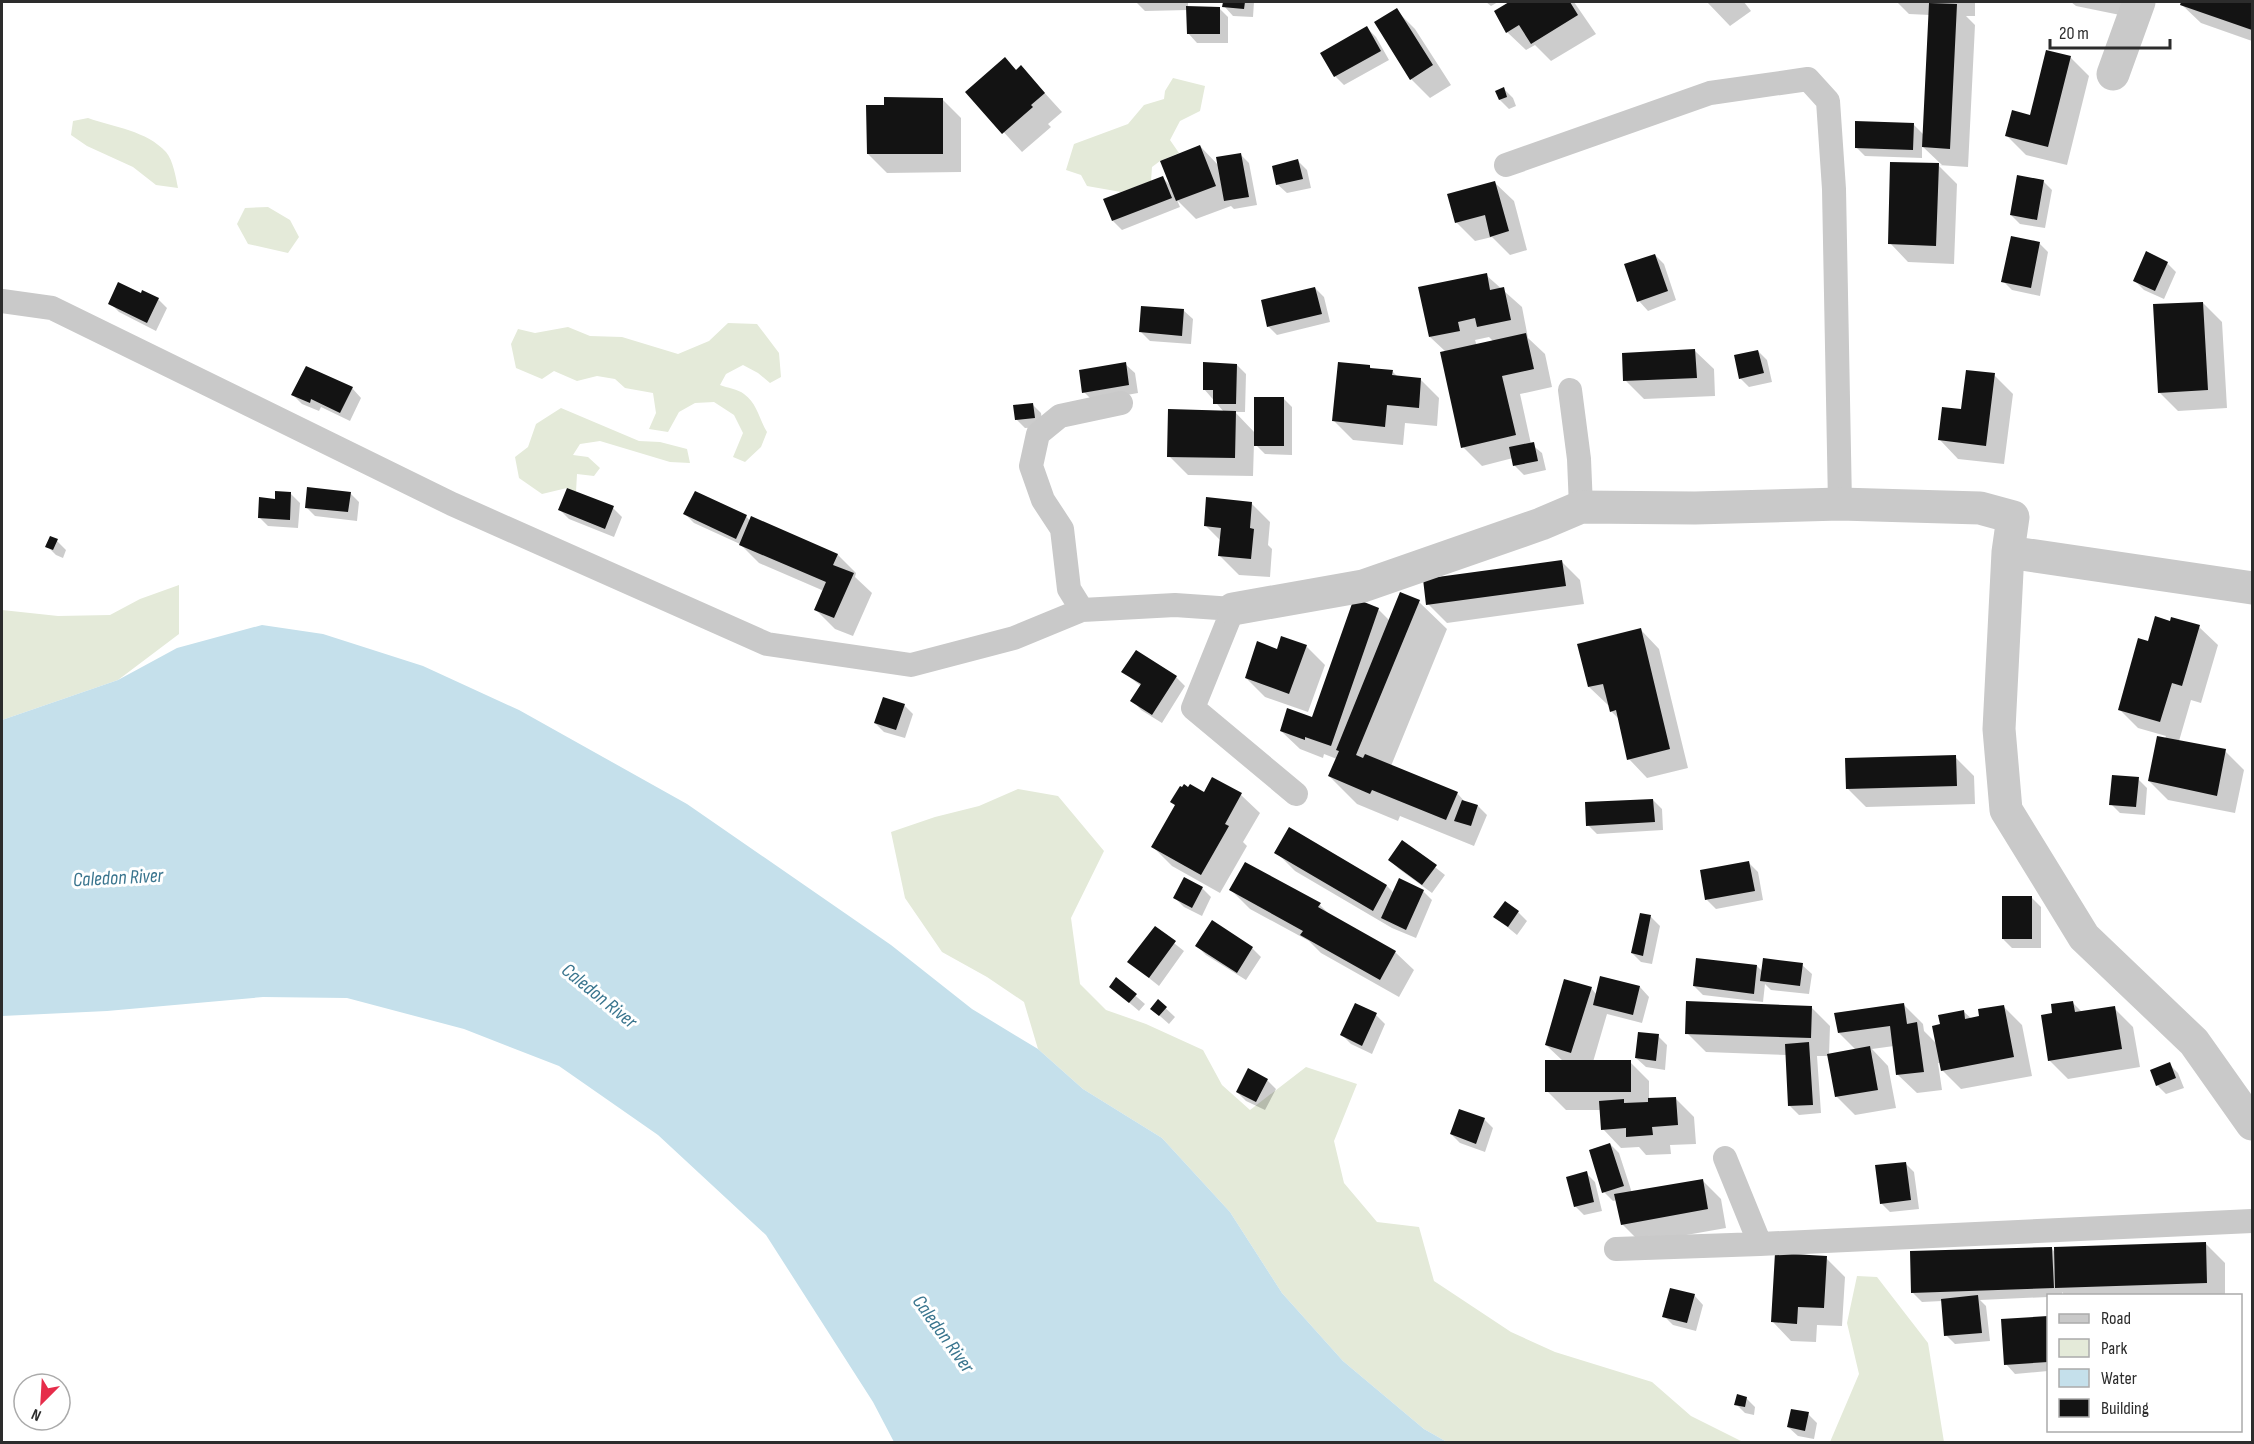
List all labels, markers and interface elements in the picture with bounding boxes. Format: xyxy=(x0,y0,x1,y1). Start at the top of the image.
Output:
scale bar xyxy=(2050,12,2170,50)
text: 20 m xyxy=(2059,23,2089,44)
water label: Caledon River xyxy=(72,864,165,892)
water label: Caledon River xyxy=(556,958,643,1035)
water label: Caledon River xyxy=(907,1290,980,1379)
legend xyxy=(2047,1294,2242,1432)
text: Road xyxy=(2101,1308,2131,1329)
text: Park xyxy=(2101,1338,2127,1359)
text: Water xyxy=(2101,1368,2137,1389)
north arrow xyxy=(12,1372,72,1432)
text: Building xyxy=(2101,1398,2149,1419)
text: N xyxy=(29,1404,44,1425)

